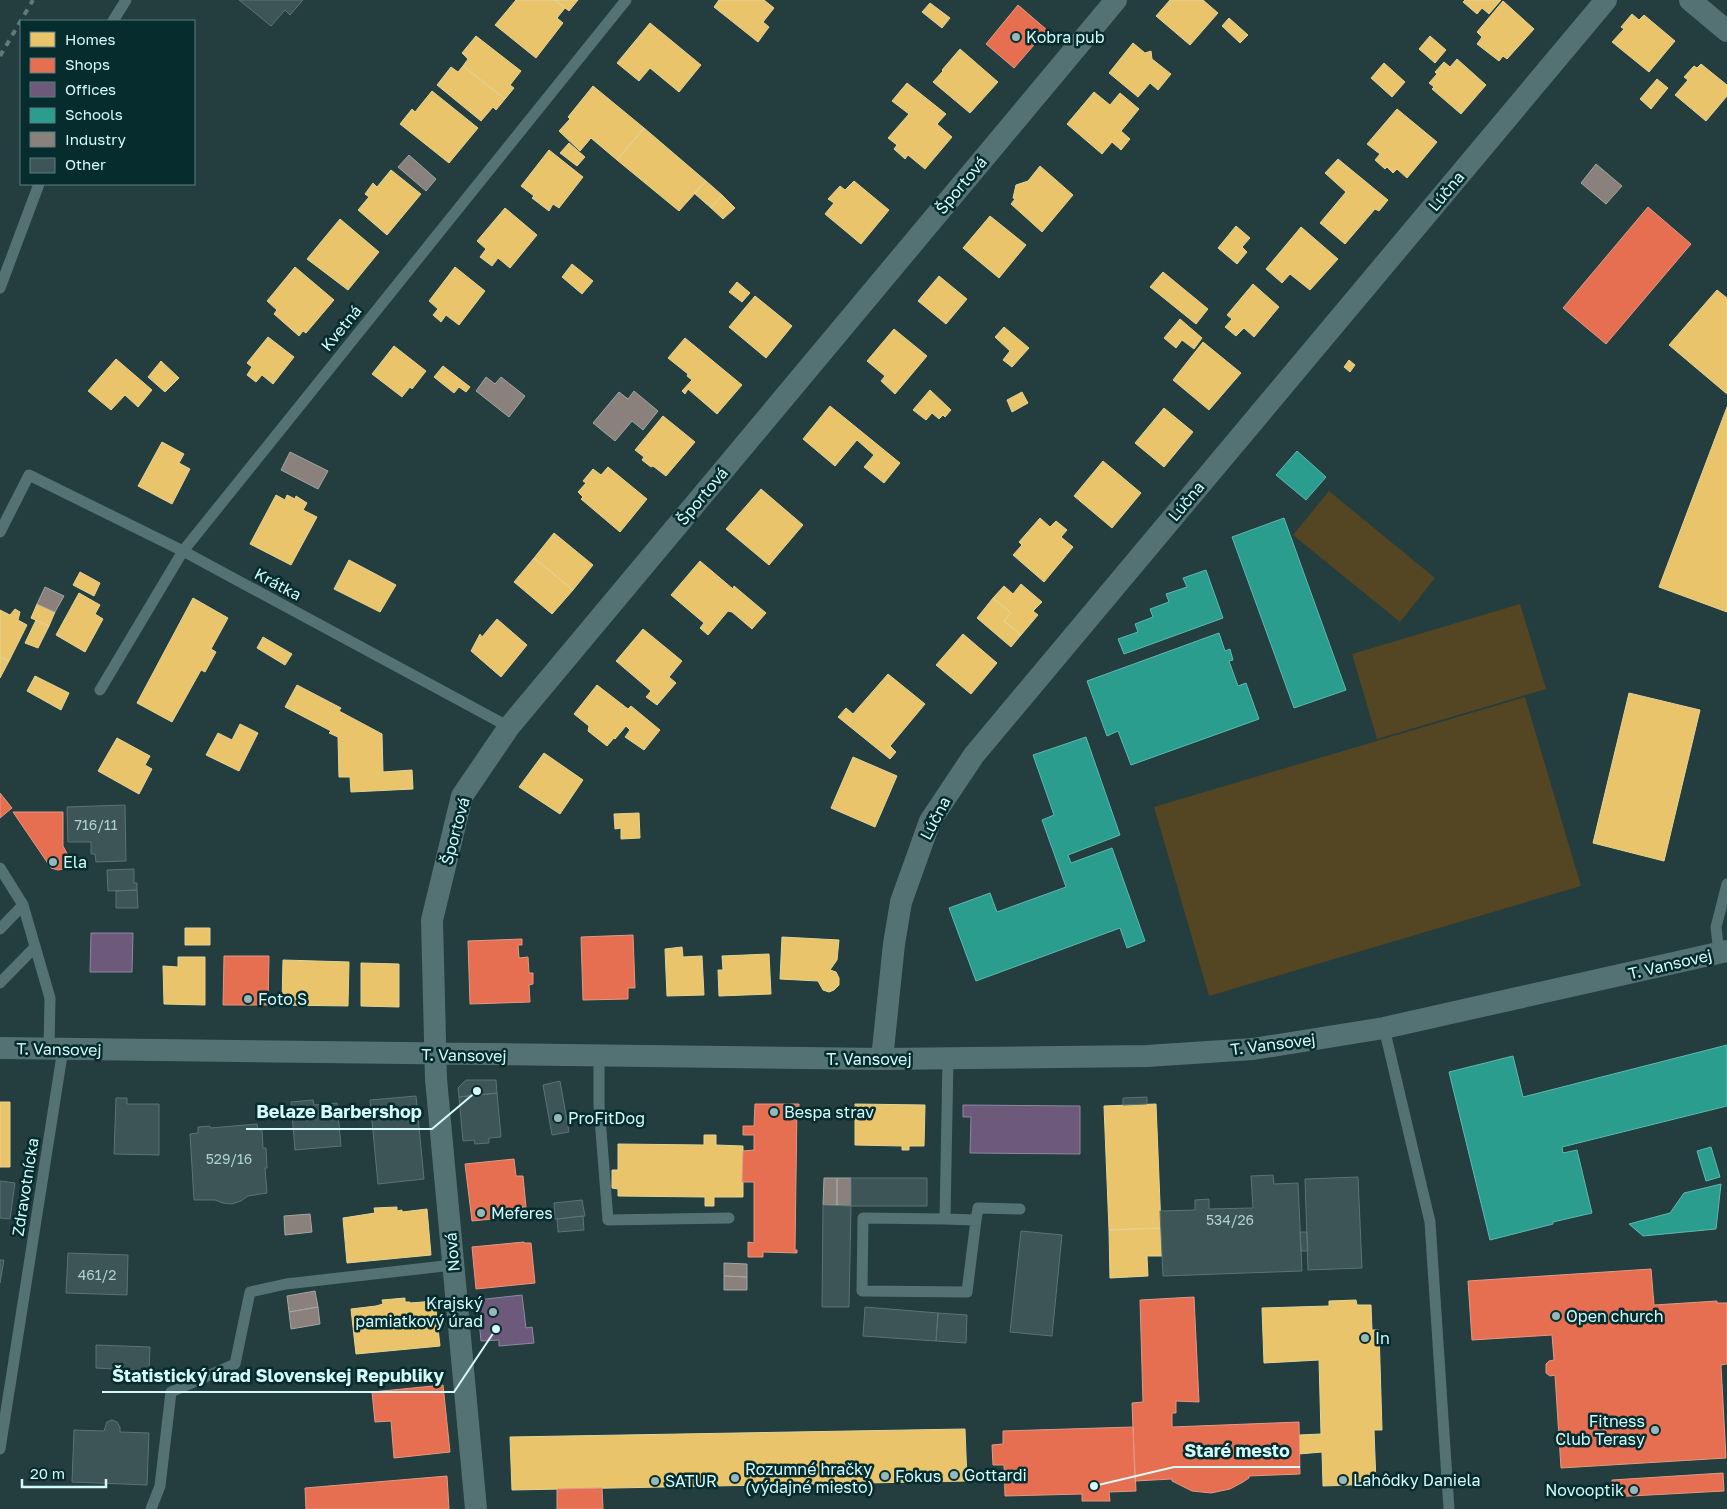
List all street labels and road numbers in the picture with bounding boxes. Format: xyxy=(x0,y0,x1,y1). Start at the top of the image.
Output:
street label: Športová xyxy=(931,152,991,218)
street label: Lúčna xyxy=(1424,167,1468,215)
street label: Kvetná xyxy=(316,301,366,355)
street label: Športová xyxy=(672,463,732,529)
street label: Lúčna xyxy=(1164,477,1208,525)
street label: Krátka xyxy=(251,563,305,605)
street label: Lúčna xyxy=(915,793,955,843)
street label: Športová xyxy=(436,795,474,867)
street label: T. Vansovej xyxy=(1626,945,1714,983)
street label: T. Vansovej xyxy=(1229,1029,1317,1059)
street label: T. Vansovej xyxy=(16,1038,102,1060)
street label: T. Vansovej xyxy=(421,1044,507,1066)
street label: T. Vansovej xyxy=(826,1049,912,1069)
street label: Zdravotnícka xyxy=(7,1136,43,1238)
street label: Nová xyxy=(440,1232,464,1272)

